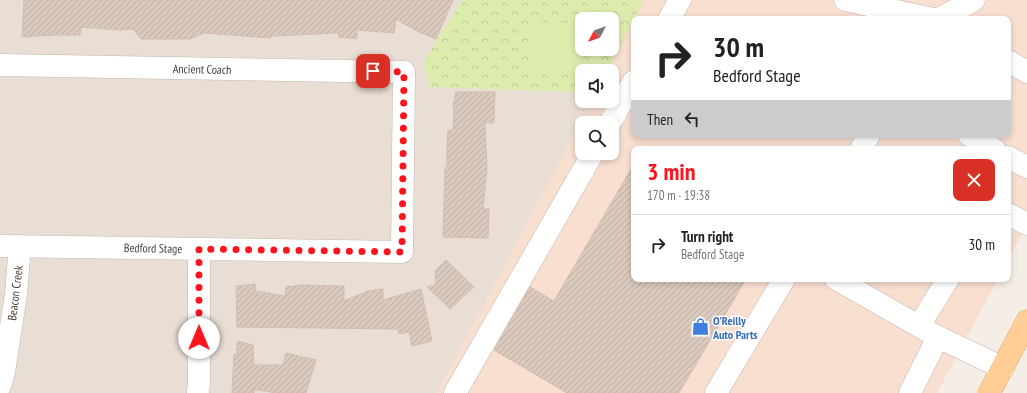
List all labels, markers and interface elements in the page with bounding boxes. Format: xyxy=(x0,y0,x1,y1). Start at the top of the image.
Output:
north arrow xyxy=(575,12,619,56)
map controls xyxy=(575,12,619,160)
text: 30 m xyxy=(713,28,764,65)
icon: right xyxy=(647,32,699,84)
pin xyxy=(356,54,390,88)
icon: arrive xyxy=(362,60,384,82)
street label: Ancient Coach xyxy=(173,61,231,77)
button: sound xyxy=(575,64,619,108)
text: Bedford Stage xyxy=(713,64,801,87)
icon: left xyxy=(681,108,703,130)
text: Then xyxy=(647,110,673,129)
button: search xyxy=(575,116,619,160)
text: 3 min xyxy=(647,156,695,187)
button: close xyxy=(953,159,995,201)
text: 170 m · 19:38 xyxy=(647,187,710,204)
text: Turn right xyxy=(681,227,733,246)
icon: right xyxy=(647,234,669,256)
text: 30 m xyxy=(969,235,995,254)
street label: Bedford Stage xyxy=(124,240,182,256)
text: Bedford Stage xyxy=(681,246,744,263)
street label: Beacon Creek xyxy=(4,264,26,321)
place label: O'Reilly Auto Parts xyxy=(712,313,758,342)
position arrow xyxy=(178,317,220,359)
shop icon: O'Reilly Auto Parts xyxy=(690,317,710,337)

